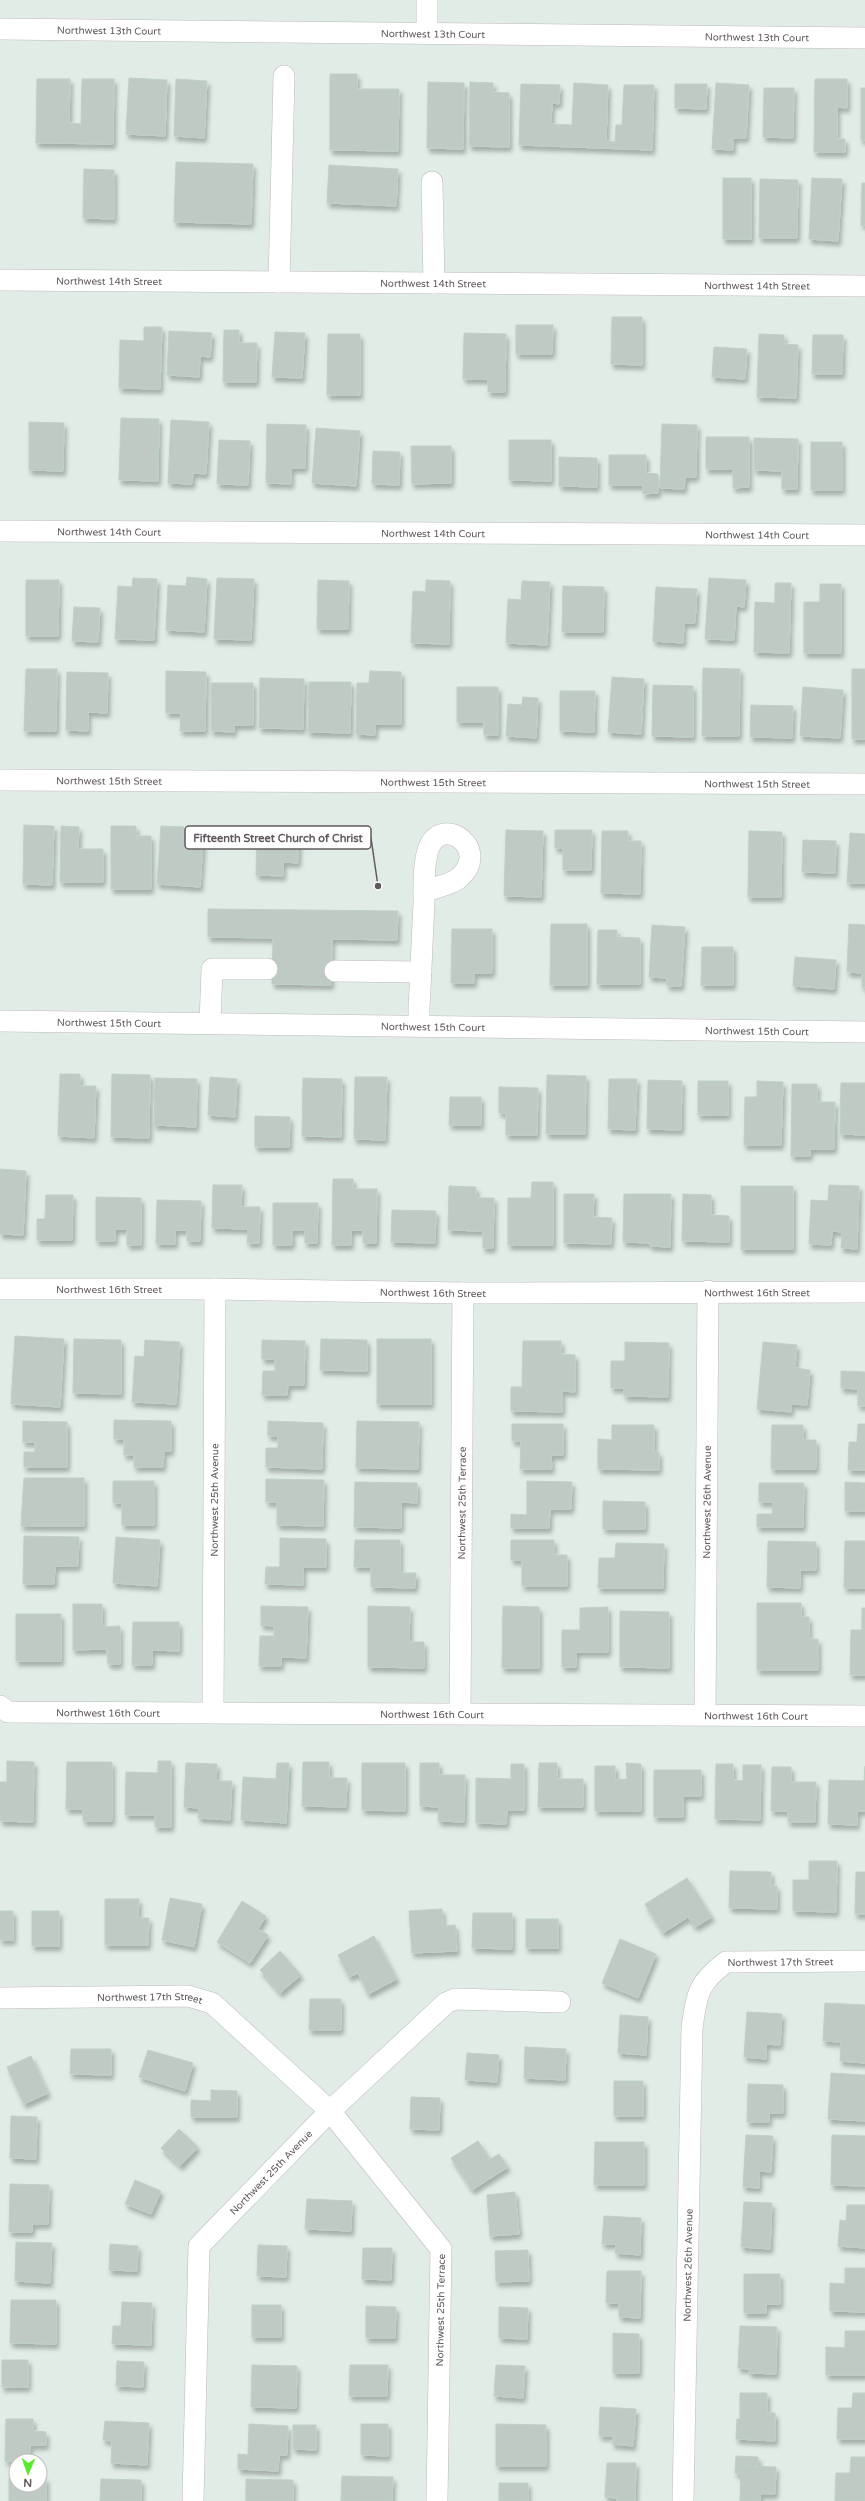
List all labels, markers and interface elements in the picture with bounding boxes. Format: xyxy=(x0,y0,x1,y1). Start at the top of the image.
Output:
street label: Northwest 13th Court xyxy=(57,25,161,38)
street label: Northwest 13th Court xyxy=(381,28,485,41)
street label: Northwest 13th Court xyxy=(705,31,809,44)
street label: Northwest 14th Street xyxy=(56,275,162,288)
street label: Northwest 14th Street xyxy=(380,278,486,290)
street label: Northwest 14th Street xyxy=(704,280,810,293)
street label: Northwest 14th Court xyxy=(57,526,161,539)
street label: Northwest 14th Court xyxy=(381,528,485,540)
street label: Northwest 14th Court xyxy=(705,529,809,542)
street label: Northwest 15th Street xyxy=(56,775,162,788)
street label: Northwest 15th Street xyxy=(380,777,486,789)
street label: Northwest 15th Street xyxy=(704,778,810,791)
callout: Fifteenth Street Church of Christ xyxy=(185,826,371,849)
text: Fifteenth Street Church of Christ xyxy=(193,832,364,845)
street label: Northwest 15th Court xyxy=(57,1017,161,1030)
street label: Northwest 15th Court xyxy=(381,1021,485,1034)
street label: Northwest 15th Court xyxy=(705,1025,809,1038)
street label: Northwest 16th Street xyxy=(56,1284,162,1296)
street label: Northwest 16th Street xyxy=(380,1287,486,1300)
street label: Northwest 16th Street xyxy=(704,1287,810,1299)
street label: Northwest 25th Avenue xyxy=(209,1443,221,1557)
street label: Northwest 26th Avenue xyxy=(701,1445,714,1559)
street label: Northwest 25th Terrace xyxy=(456,1446,469,1559)
street label: Northwest 16th Court xyxy=(56,1707,160,1720)
street label: Northwest 16th Court xyxy=(380,1709,484,1721)
street label: Northwest 16th Court xyxy=(704,1710,808,1723)
street label: Northwest 17th Street xyxy=(727,1956,834,1969)
street label: Northwest 17th Street xyxy=(97,1991,204,2007)
street label: Northwest 25th Avenue xyxy=(228,2128,315,2218)
street label: Northwest 26th Avenue xyxy=(681,2208,696,2322)
street label: Northwest 25th Terrace xyxy=(434,2253,448,2366)
north arrow xyxy=(8,2453,48,2493)
text: N xyxy=(23,2476,32,2489)

